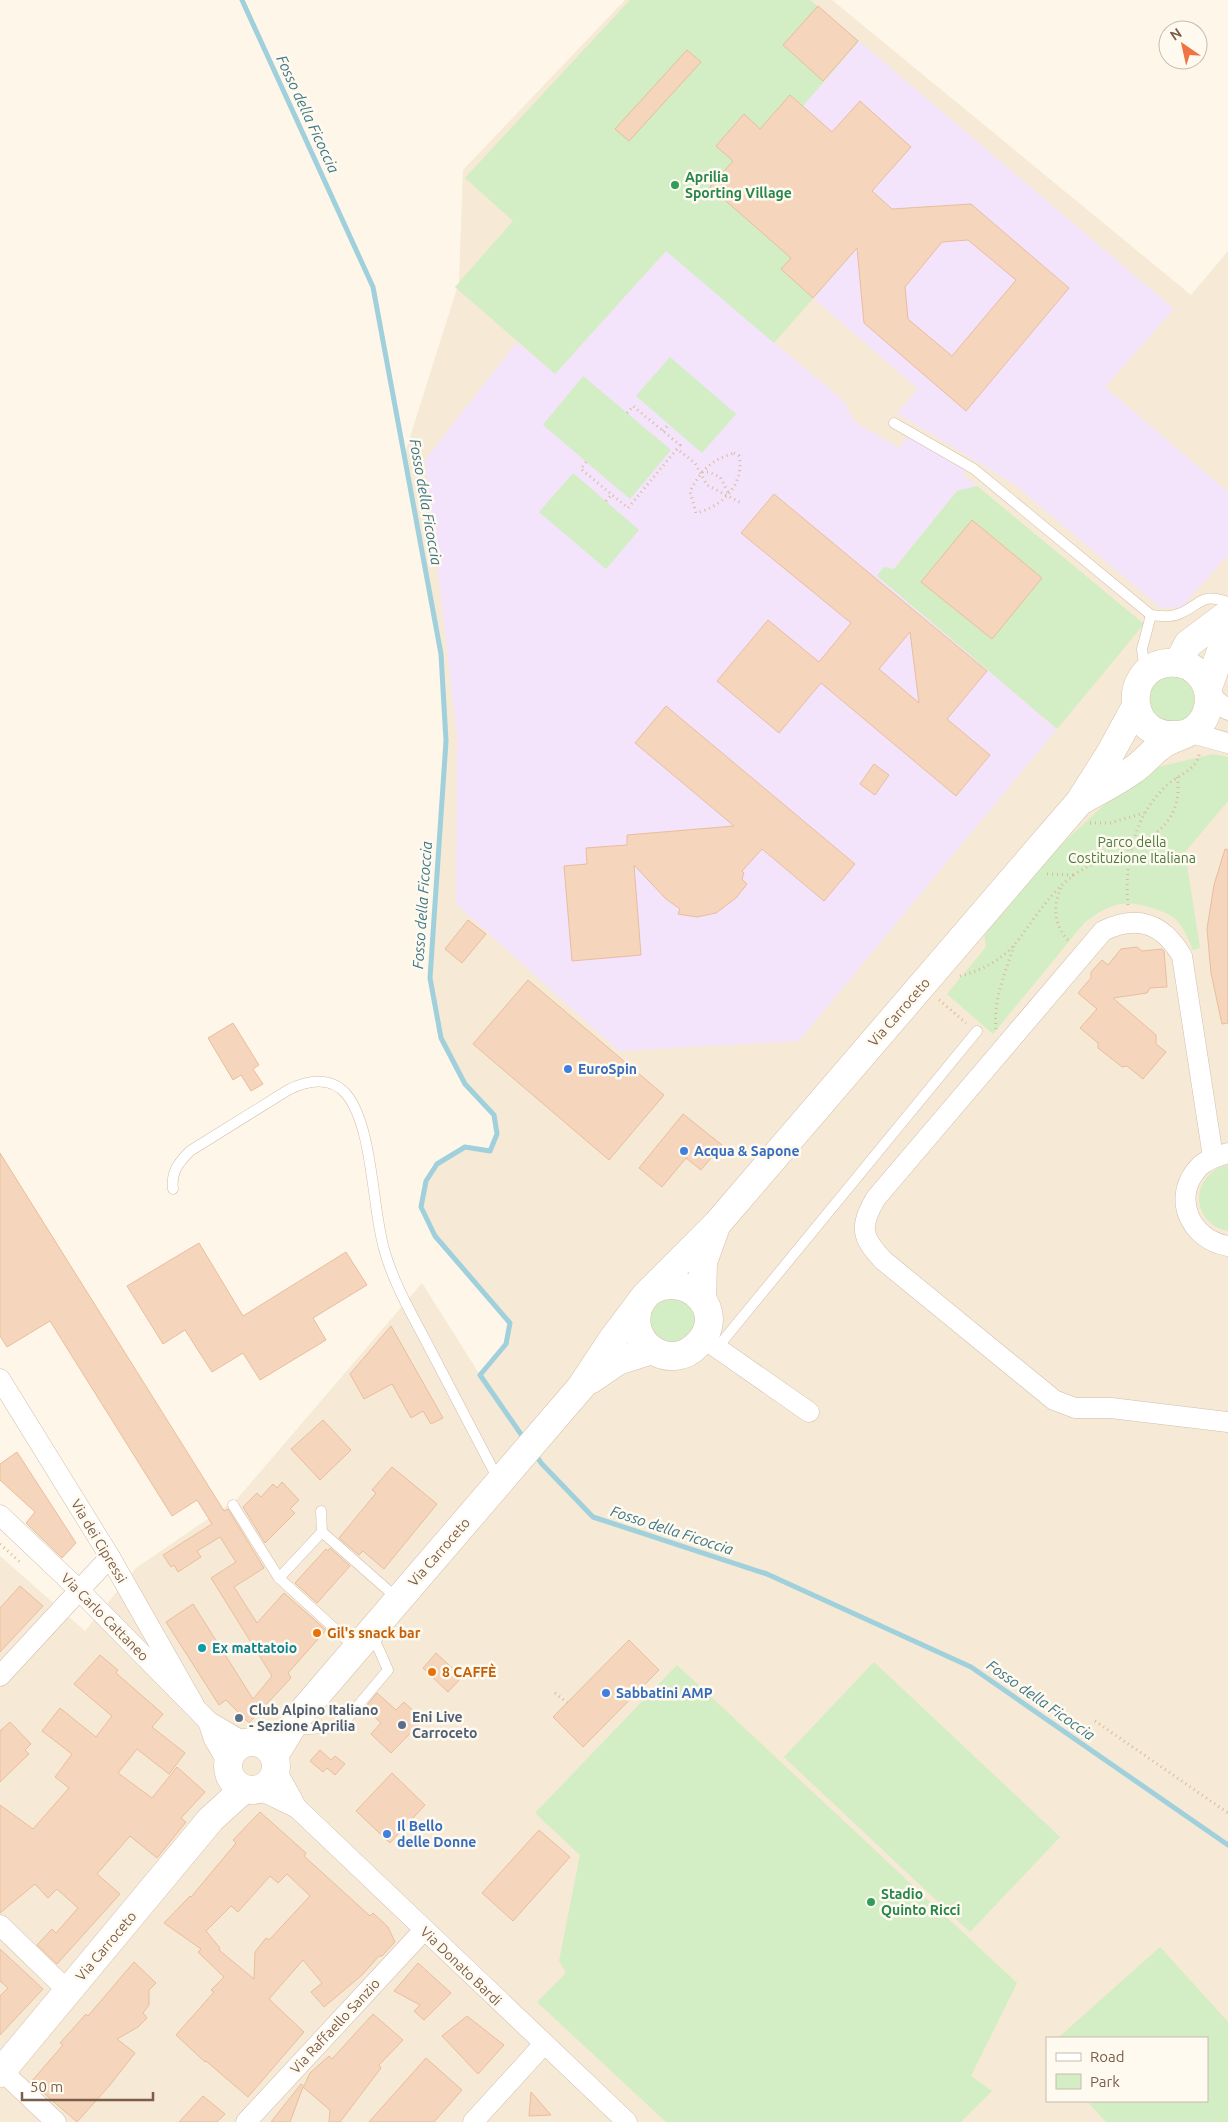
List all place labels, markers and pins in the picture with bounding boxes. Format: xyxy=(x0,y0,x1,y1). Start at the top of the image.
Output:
place label: Aprilia Sporting Village xyxy=(685,169,792,201)
marker: Aprilia Sporting Village xyxy=(669,179,681,191)
place label: EuroSpin xyxy=(578,1061,637,1077)
marker: EuroSpin xyxy=(562,1063,574,1075)
place label: Acqua & Sapone xyxy=(694,1143,800,1159)
marker: Acqua & Sapone xyxy=(678,1145,690,1157)
place label: Gil's snack bar xyxy=(327,1625,421,1641)
marker: Gil's snack bar xyxy=(311,1627,323,1639)
place label: Ex mattatoio xyxy=(212,1640,297,1656)
marker: Ex mattatoio xyxy=(196,1642,208,1654)
place label: 8 CAFFÈ xyxy=(442,1663,496,1680)
marker: 8 CAFFÈ xyxy=(426,1666,438,1678)
place label: Sabbatini AMP xyxy=(616,1685,713,1701)
marker: Sabbatini AMP xyxy=(600,1687,612,1699)
place label: Club Alpino Italiano - Sezione Aprilia xyxy=(249,1702,378,1734)
place label: Eni Live Carroceto xyxy=(412,1709,477,1741)
marker: Club Alpino Italiano - Sezione Aprilia xyxy=(233,1712,245,1724)
marker: Eni Live Carroceto xyxy=(396,1719,408,1731)
place label: Il Bello delle Donne xyxy=(397,1818,476,1850)
marker: Il Bello delle Donne xyxy=(381,1828,393,1840)
place label: Stadio Quinto Ricci xyxy=(881,1886,960,1918)
marker: Stadio Quinto Ricci xyxy=(865,1896,877,1908)

